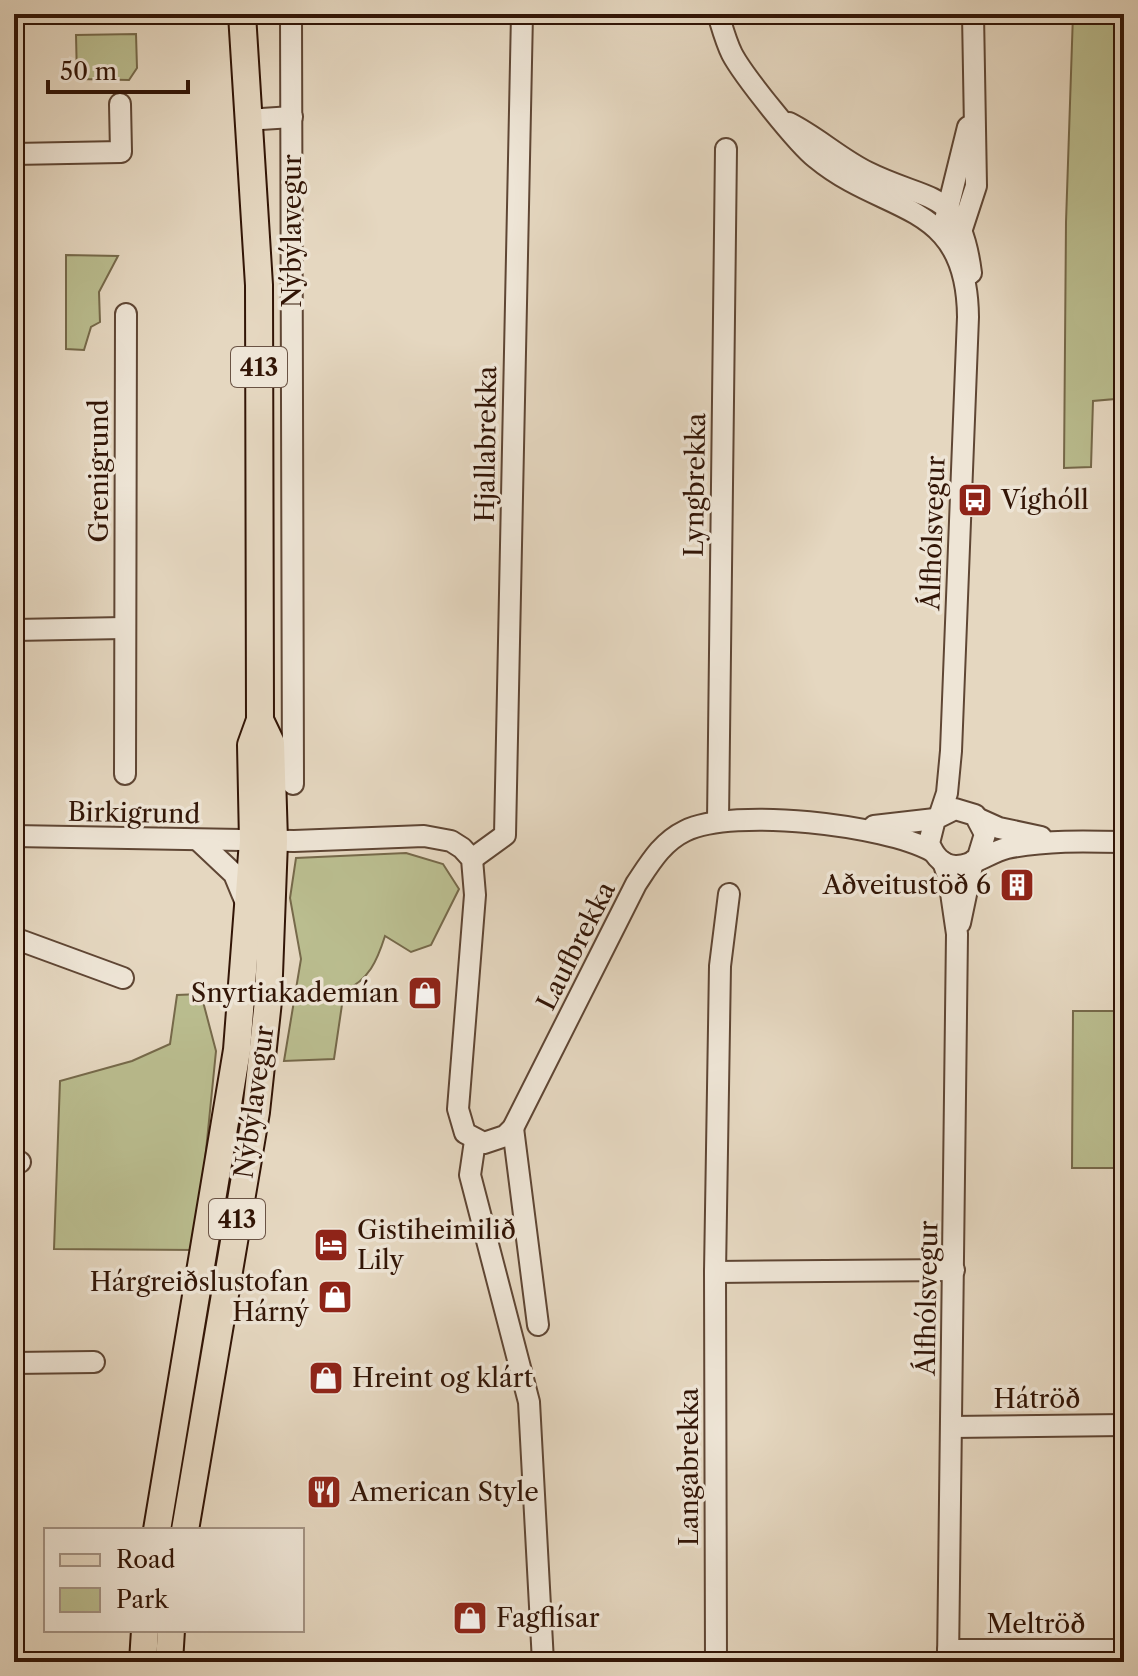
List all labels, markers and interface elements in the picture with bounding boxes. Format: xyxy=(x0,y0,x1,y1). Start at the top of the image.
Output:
scale bar xyxy=(48,44,188,94)
text: 50 m xyxy=(60,57,117,86)
street label: Nýbýlavegur xyxy=(276,154,308,308)
road number: 413 xyxy=(231,347,287,387)
street label: Hjallabrekka xyxy=(469,365,503,523)
street label: Grenigrund xyxy=(83,399,115,543)
street label: Lyngbrekka xyxy=(678,412,712,557)
street label: Álfhólsvegur xyxy=(914,455,952,612)
bus stop icon: Víghóll xyxy=(956,481,994,519)
place label: Víghóll xyxy=(1000,484,1089,516)
street label: Birkigrund xyxy=(67,796,201,830)
building icon: Aðveitustöð 6 xyxy=(998,866,1036,904)
place label: Aðveitustöð 6 xyxy=(822,869,991,901)
street label: Laufbrekka xyxy=(530,876,622,1016)
shop icon: Snyrtiakademían xyxy=(406,974,444,1012)
place label: Snyrtiakademían xyxy=(191,977,399,1009)
street label: Nýbýlavegur xyxy=(227,1023,281,1181)
road number: 413 xyxy=(209,1199,265,1239)
place label: Gistiheimilið Lily xyxy=(357,1214,516,1276)
street label: Álfhólsvegur xyxy=(910,1220,944,1377)
hotel icon: Gistiheimilið Lily xyxy=(312,1226,350,1264)
place label: Hárgreiðslustofan Hárný xyxy=(90,1266,310,1328)
shop icon: Hárgreiðslustofan Hárný xyxy=(316,1278,354,1316)
shop icon: Hreint og klárt xyxy=(307,1359,345,1397)
place label: Hreint og klárt xyxy=(352,1362,534,1394)
street label: Hátröð xyxy=(994,1383,1080,1415)
street label: Langabrekka xyxy=(673,1387,705,1546)
restaurant icon: American Style xyxy=(305,1473,343,1511)
place label: American Style xyxy=(349,1476,539,1508)
legend xyxy=(44,1528,304,1632)
text: Road xyxy=(116,1545,176,1574)
text: Park xyxy=(116,1585,169,1614)
shop icon: Fagflísar xyxy=(451,1599,489,1637)
place label: Fagflísar xyxy=(496,1602,600,1634)
street label: Meltröð xyxy=(987,1608,1085,1640)

